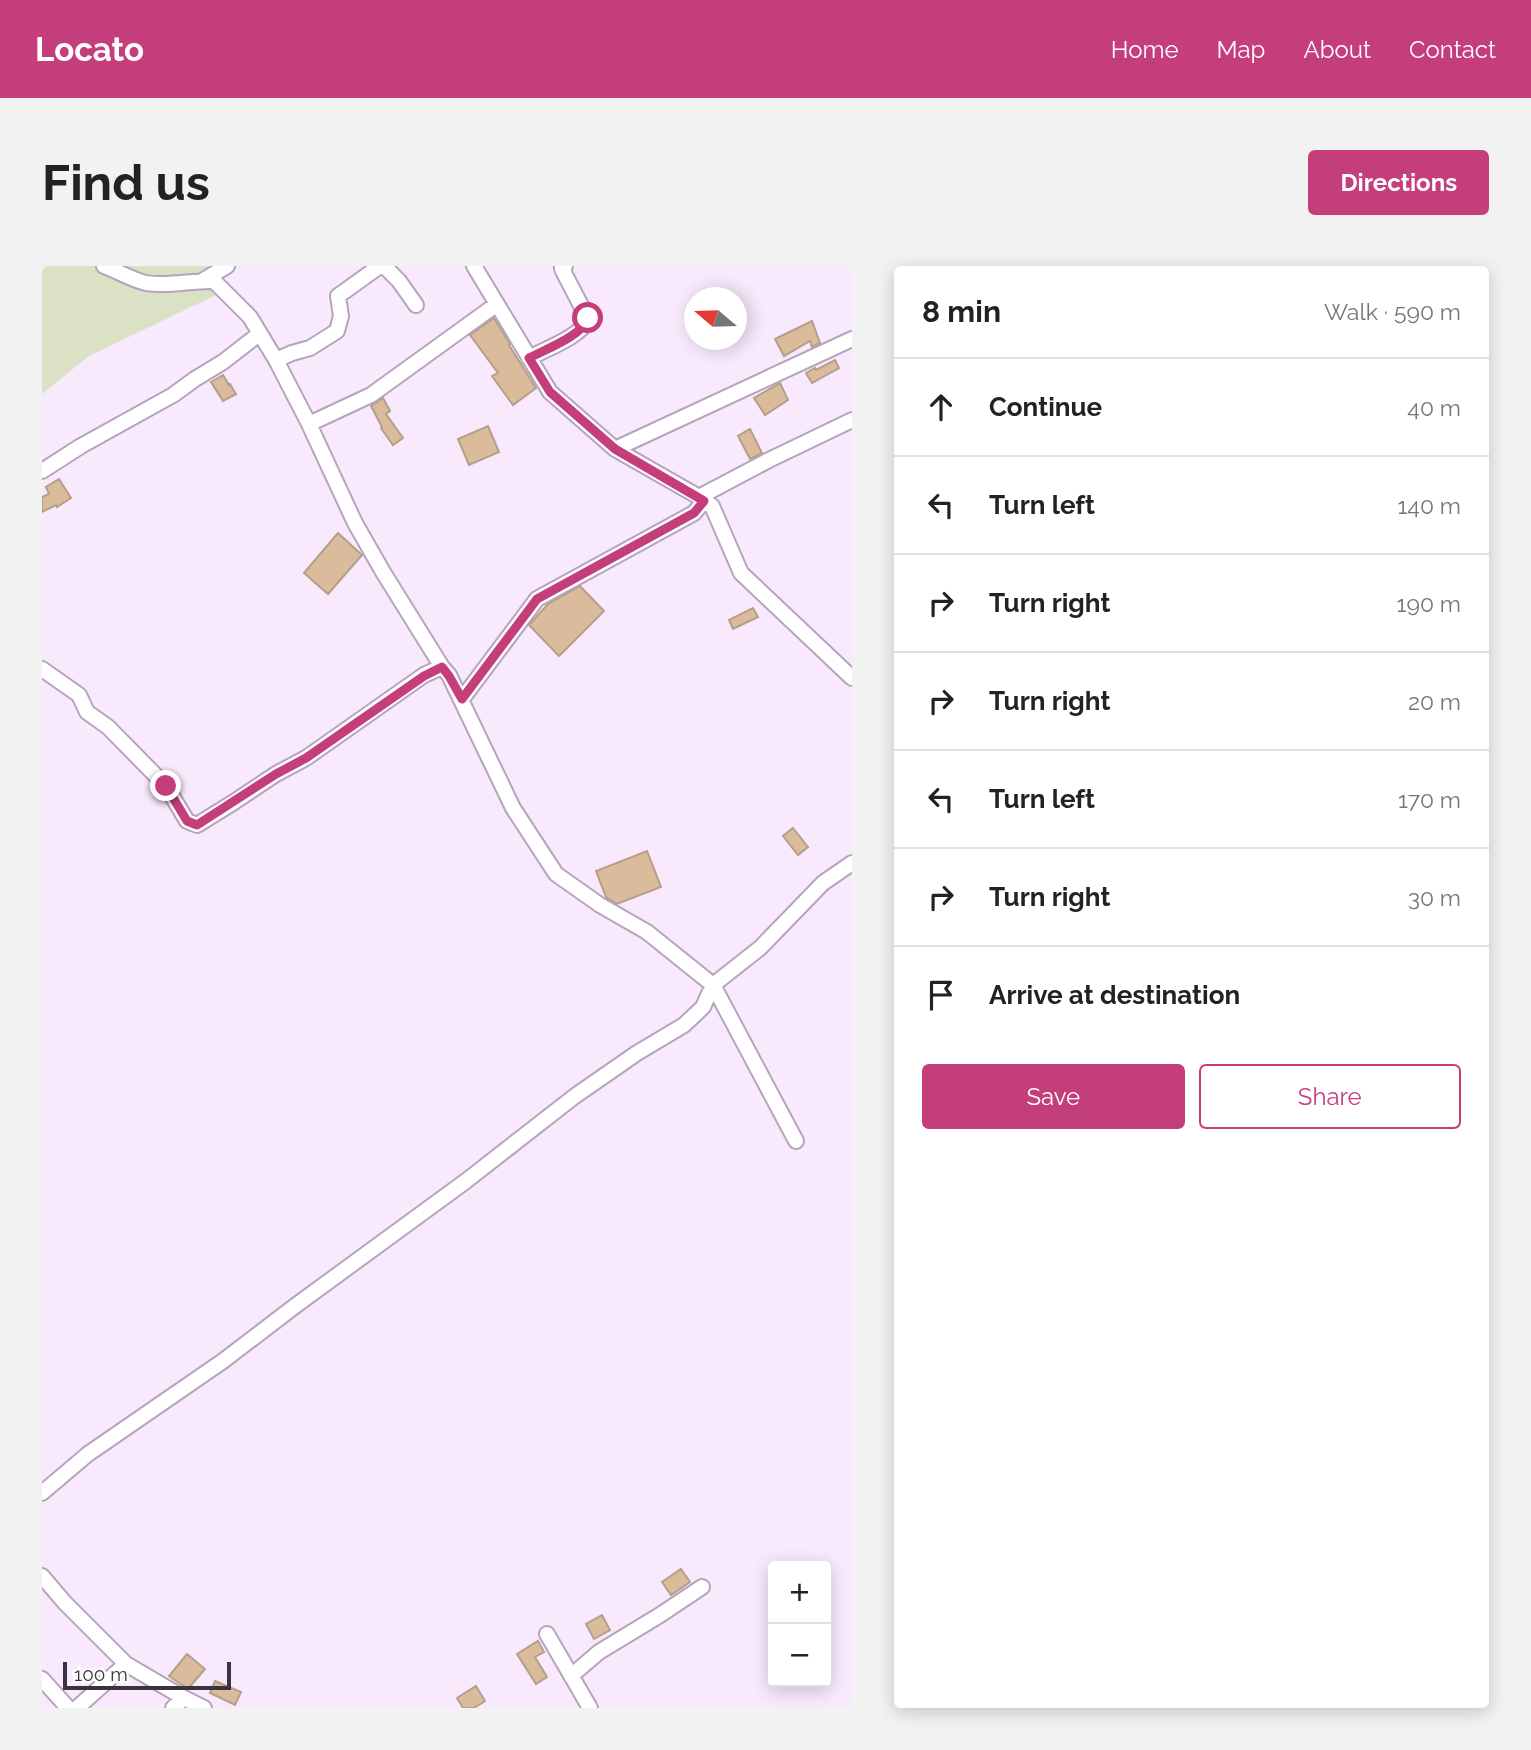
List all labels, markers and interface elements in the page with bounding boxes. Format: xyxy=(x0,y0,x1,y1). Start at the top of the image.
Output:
text: Locato xyxy=(35,30,144,69)
text: Home xyxy=(1111,35,1179,64)
text: Map xyxy=(1217,35,1265,64)
text: About xyxy=(1303,35,1371,64)
text: Contact xyxy=(1409,35,1496,64)
button: Directions xyxy=(1308,150,1489,215)
text: Find us xyxy=(42,154,210,211)
north arrow xyxy=(684,287,747,350)
text: 8 min xyxy=(922,294,1001,329)
text: Walk · 590 m xyxy=(1324,298,1461,325)
route start xyxy=(572,302,603,333)
icon: ahead xyxy=(922,388,960,426)
text: Continue xyxy=(989,392,1102,422)
text: 40 m xyxy=(1407,394,1461,421)
icon: left xyxy=(922,486,960,524)
text: Turn left xyxy=(989,490,1095,520)
text: 140 m xyxy=(1398,492,1461,519)
icon: right xyxy=(922,584,960,622)
text: Turn right xyxy=(989,588,1110,618)
text: 190 m xyxy=(1397,590,1461,617)
icon: right xyxy=(922,682,960,720)
text: Turn right xyxy=(989,686,1110,716)
text: 20 m xyxy=(1408,688,1461,715)
route end xyxy=(150,770,181,801)
icon: left xyxy=(922,780,960,818)
text: Turn left xyxy=(989,784,1095,814)
text: 170 m xyxy=(1398,786,1461,813)
icon: right xyxy=(922,878,960,916)
text: Turn right xyxy=(989,882,1110,912)
text: 30 m xyxy=(1408,884,1461,911)
icon: arrive xyxy=(922,976,960,1014)
text: Arrive at destination xyxy=(989,980,1240,1010)
button: Save xyxy=(922,1064,1185,1129)
button: Share xyxy=(1199,1064,1461,1129)
map controls xyxy=(768,1561,831,1687)
button: + xyxy=(768,1561,831,1624)
button: − xyxy=(768,1624,831,1687)
scale bar xyxy=(63,1659,231,1691)
text: 100 m xyxy=(74,1663,128,1685)

